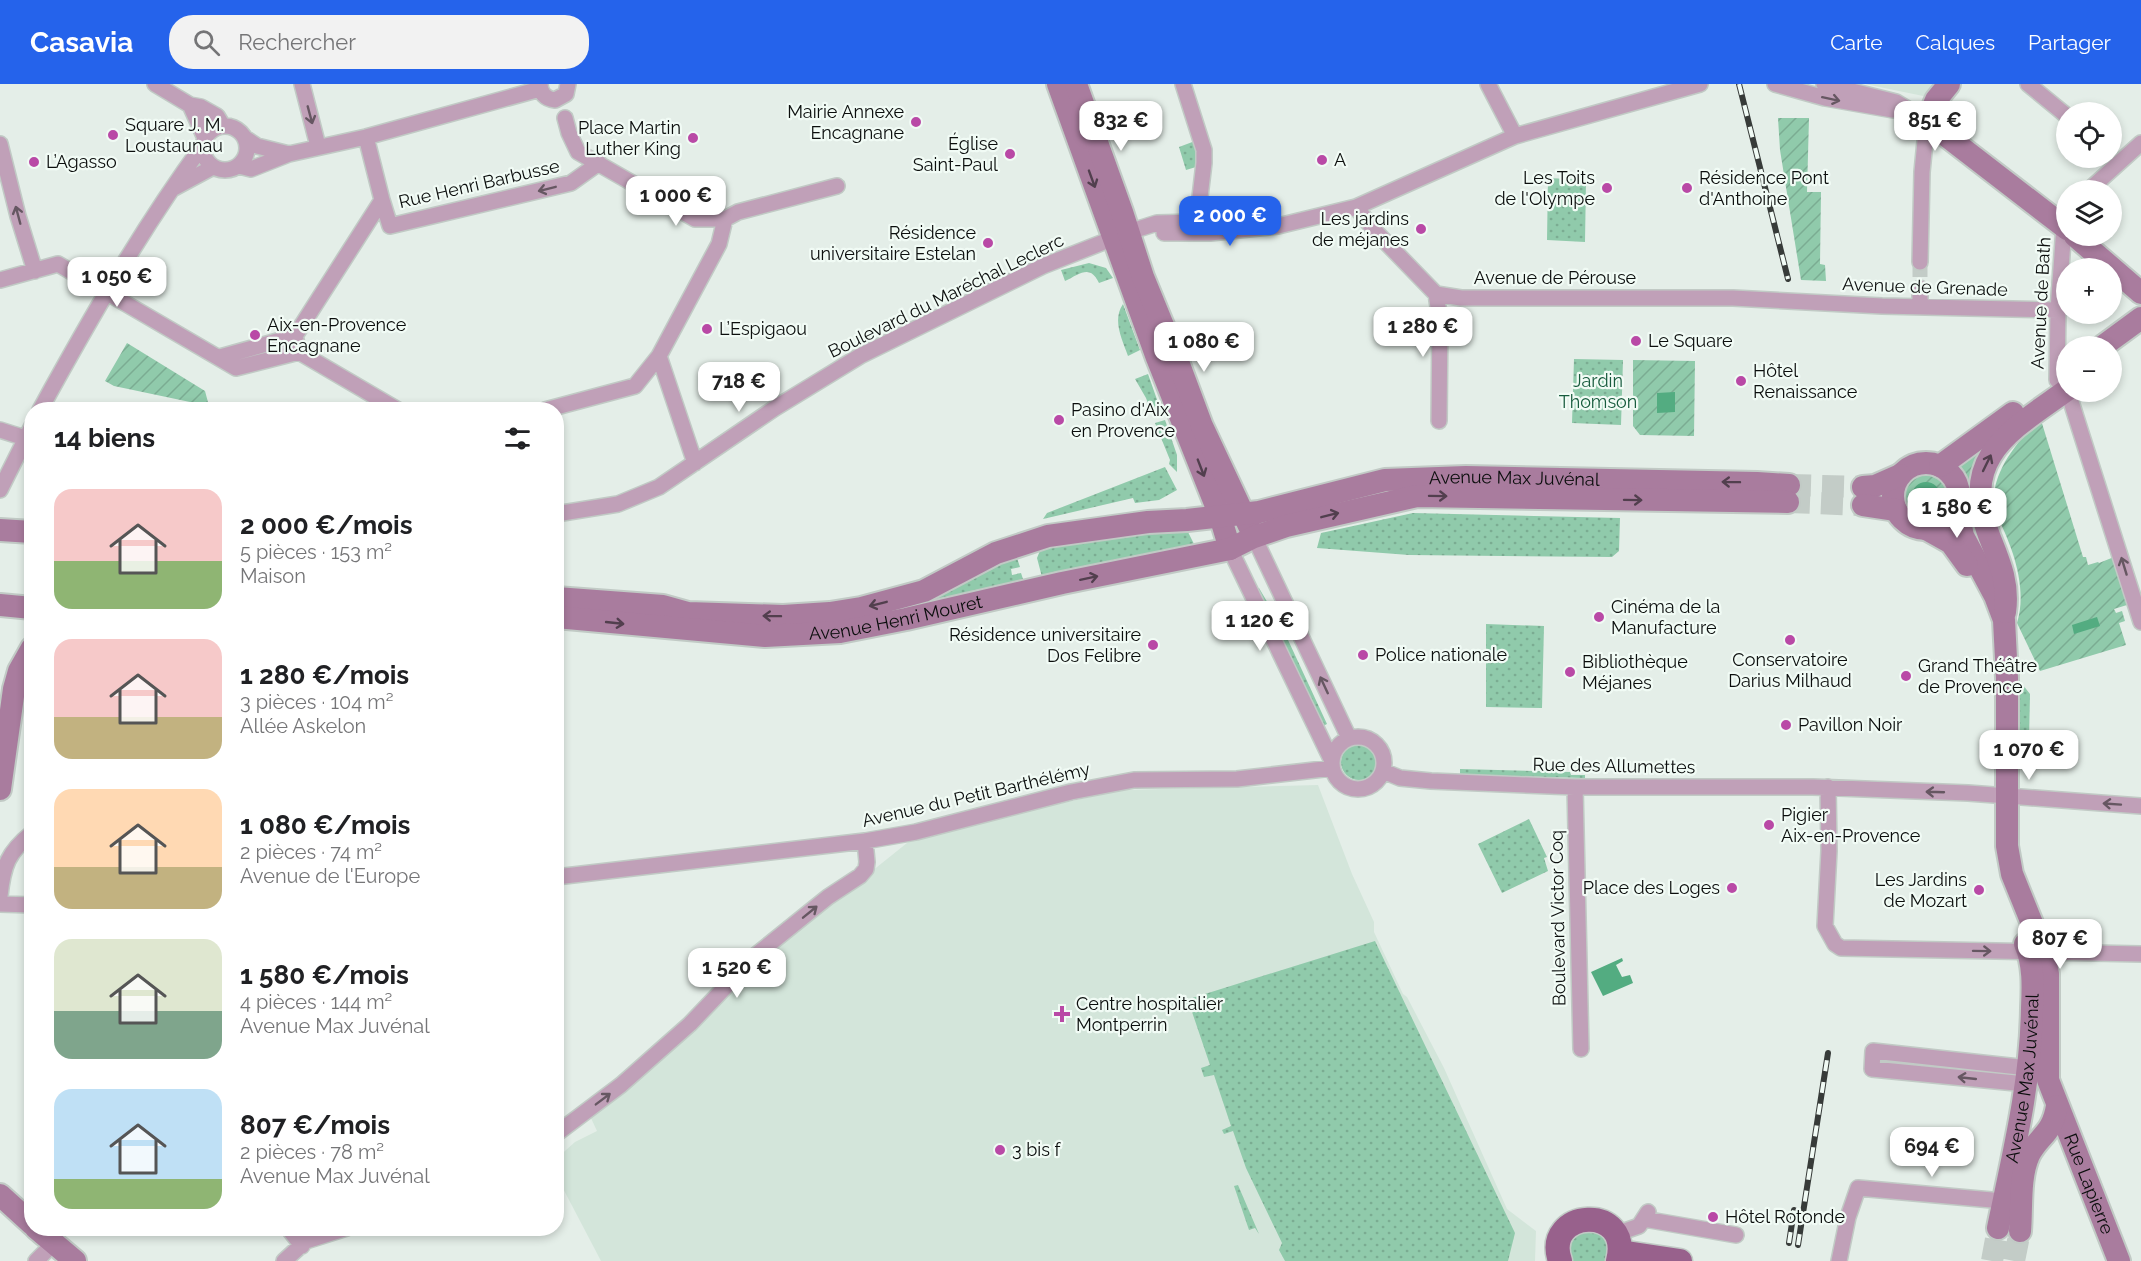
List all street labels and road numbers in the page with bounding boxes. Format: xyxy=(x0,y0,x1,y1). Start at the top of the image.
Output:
street label: Rue Henri Barbusse xyxy=(396,155,562,212)
street label: Boulevard du Maréchal Leclerc xyxy=(825,229,1067,362)
street label: Avenue de Bath xyxy=(2027,236,2054,370)
street label: Avenue de Pérouse xyxy=(1474,267,1637,288)
street label: Avenue de Grenade xyxy=(1842,273,2009,300)
street label: Avenue Max Juvénal xyxy=(1428,466,1600,490)
street label: Avenue Henri Mouret xyxy=(808,591,984,644)
street label: Rue des Allumettes xyxy=(1532,754,1696,777)
street label: Avenue du Petit Barthélémy xyxy=(860,758,1092,831)
street label: Boulevard Victor Coq xyxy=(1545,830,1570,1006)
street label: Avenue Max Juvénal xyxy=(2001,993,2043,1165)
street label: Rue Lapierre xyxy=(2060,1130,2119,1237)

